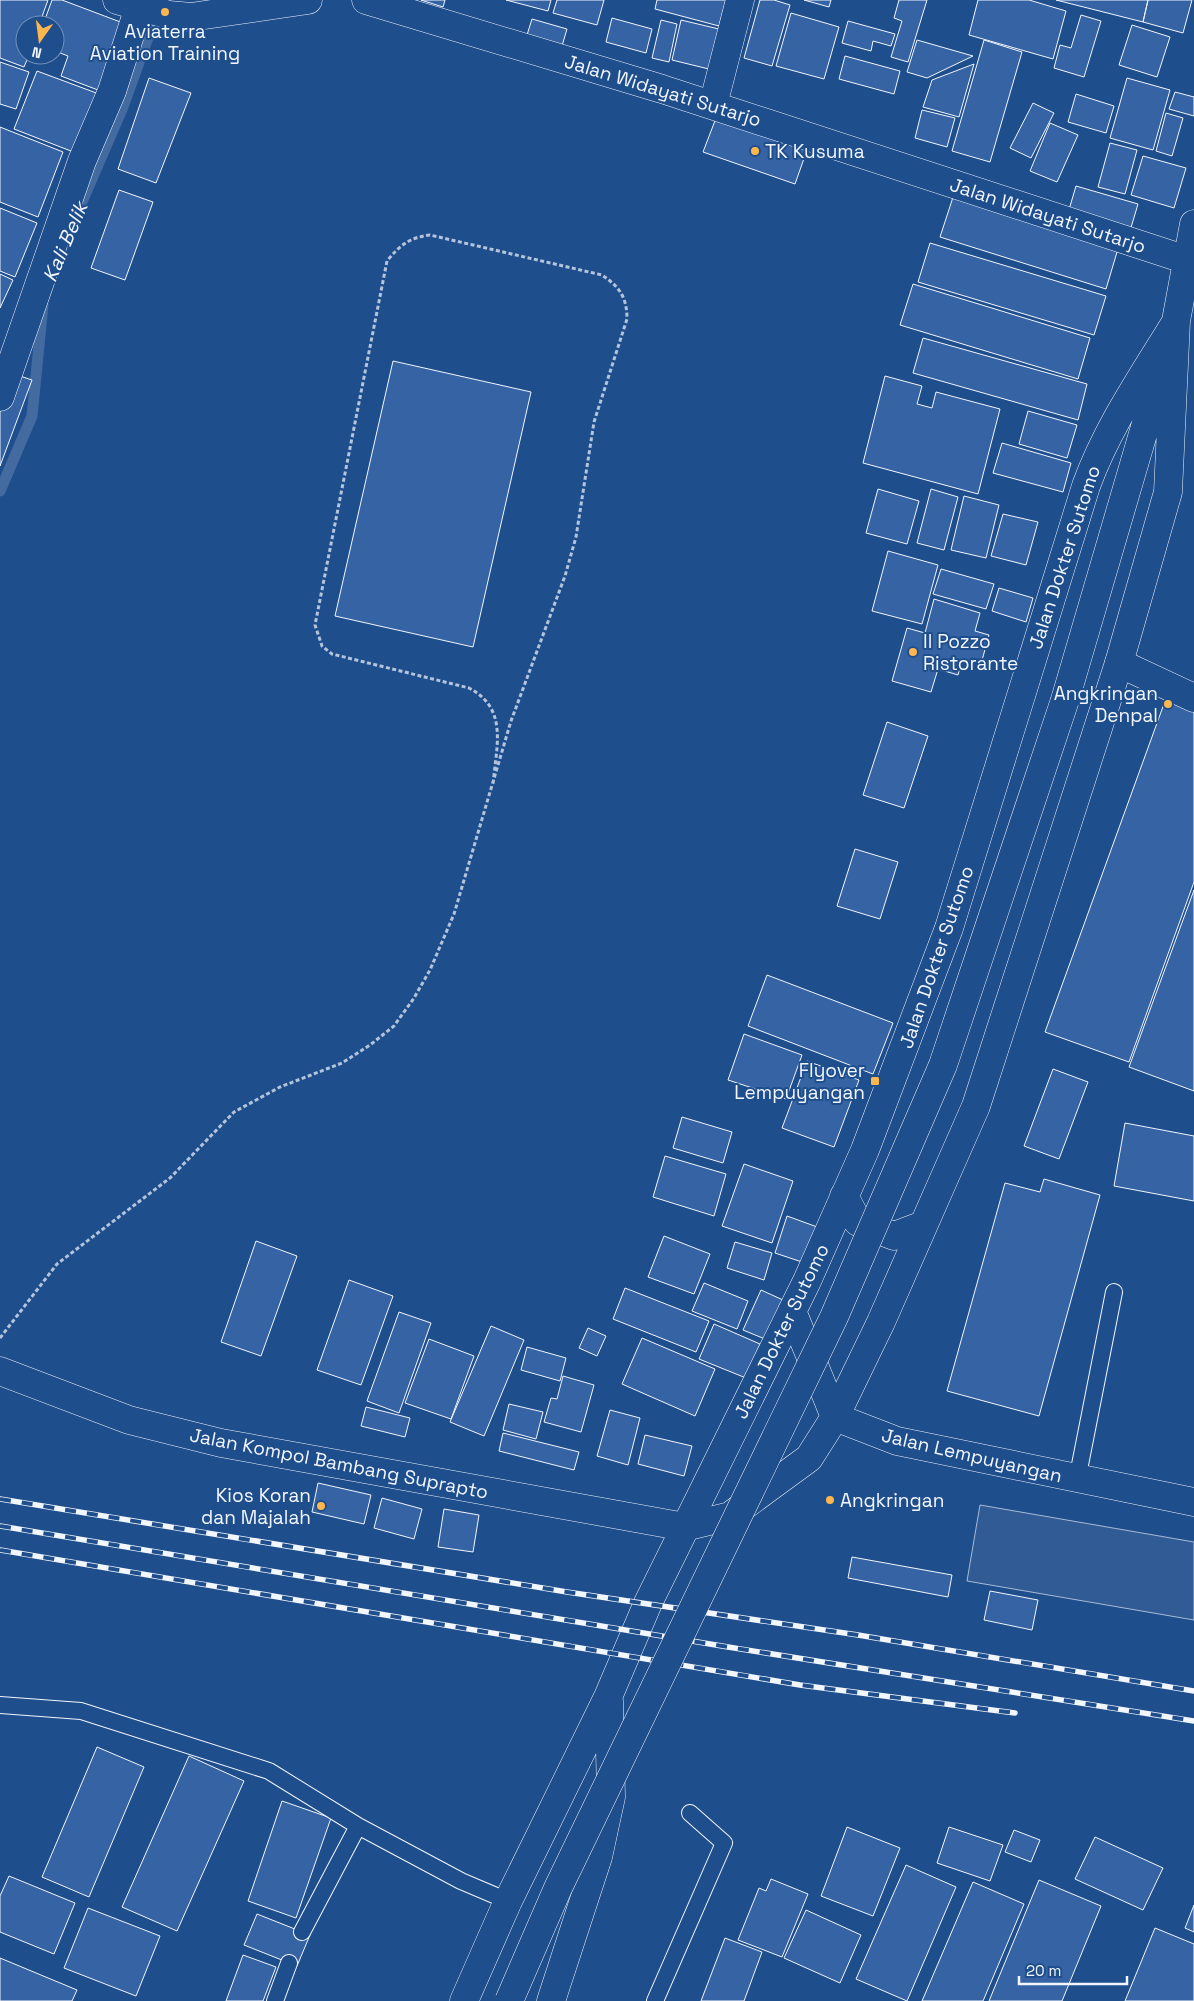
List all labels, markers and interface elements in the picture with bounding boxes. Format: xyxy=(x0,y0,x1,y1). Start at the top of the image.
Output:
marker: Aviaterra Aviation Training xyxy=(159,6,171,18)
north arrow xyxy=(15,15,65,65)
place label: Aviaterra Aviation Training xyxy=(90,19,240,66)
text: N xyxy=(30,43,44,62)
street label: Jalan Widayati Sutarjo xyxy=(561,49,764,132)
place label: TK Kusuma xyxy=(765,139,865,164)
marker: TK Kusuma xyxy=(749,145,761,157)
street label: Jalan Widayati Sutarjo xyxy=(947,172,1149,259)
water label: Kali Belik xyxy=(37,196,94,286)
street label: Jalan Dokter Sutomo xyxy=(1023,462,1106,652)
place label: Il Pozzo Ristorante xyxy=(923,629,1018,676)
marker: Il Pozzo Ristorante xyxy=(907,646,919,658)
place label: Angkringan Denpal xyxy=(1054,681,1158,728)
marker: Angkringan Denpal xyxy=(1162,698,1174,710)
street label: Jalan Dokter Sutomo xyxy=(893,863,979,1052)
place label: Flyover Lempuyangan xyxy=(734,1058,865,1105)
marker: Flyover Lempuyangan xyxy=(869,1075,881,1087)
street label: Jalan Dokter Sutomo xyxy=(728,1240,835,1423)
street label: Jalan Kompol Bambang Suprapto xyxy=(187,1422,490,1505)
street label: Jalan Lempuyangan xyxy=(879,1423,1065,1488)
place label: Kios Koran dan Majalah xyxy=(201,1483,311,1530)
place label: Angkringan xyxy=(840,1488,944,1513)
marker: Angkringan xyxy=(824,1494,836,1506)
marker: Kios Koran dan Majalah xyxy=(315,1500,327,1512)
scale bar xyxy=(1019,1954,1126,1986)
text: 20 m xyxy=(1026,1961,1061,1980)

